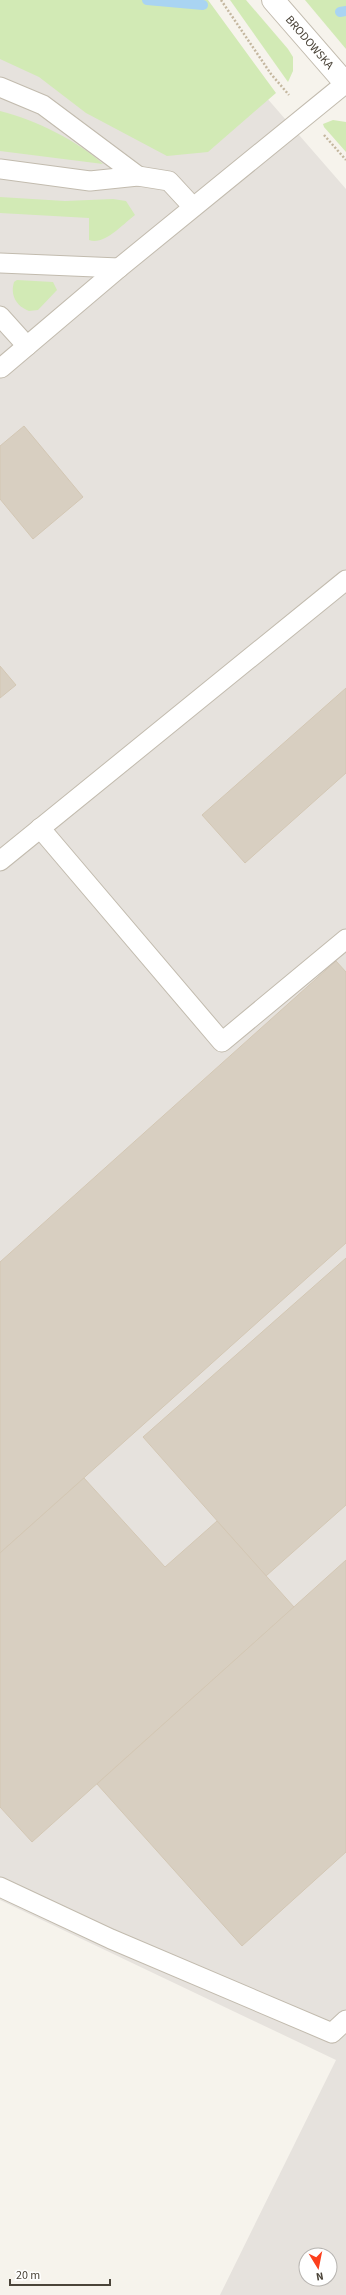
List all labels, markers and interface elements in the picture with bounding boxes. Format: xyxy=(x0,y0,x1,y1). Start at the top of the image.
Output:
street label: BRODOWSKA xyxy=(282,12,338,73)
north arrow xyxy=(298,2247,338,2287)
scale bar xyxy=(10,2261,110,2287)
text: 20 m xyxy=(16,2267,40,2284)
text: N xyxy=(315,2268,325,2284)

